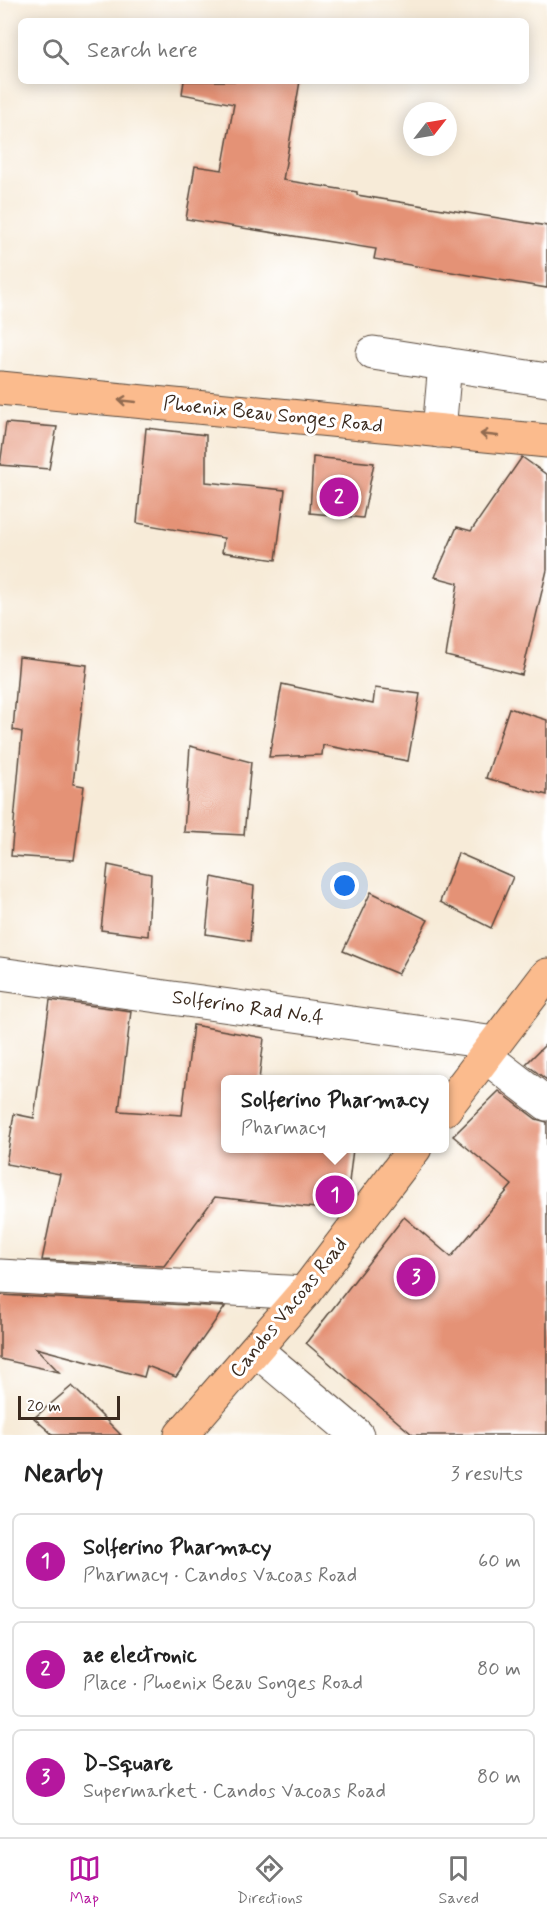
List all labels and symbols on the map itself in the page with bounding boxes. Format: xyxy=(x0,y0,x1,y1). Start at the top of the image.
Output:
north arrow xyxy=(403,102,457,156)
street label: Phoenix Beau Songes Road xyxy=(162,390,384,441)
one-way arrow xyxy=(118,395,138,406)
one-way arrow xyxy=(479,429,499,440)
pin: 2 xyxy=(320,474,358,520)
your location xyxy=(330,871,359,900)
street label: Solferino Rad No.4 xyxy=(170,984,326,1032)
pin: 1 xyxy=(316,1172,354,1218)
street label: Candos Vacoas Road xyxy=(224,1232,354,1384)
pin: 3 xyxy=(396,1254,436,1300)
scale bar xyxy=(18,1393,120,1420)

